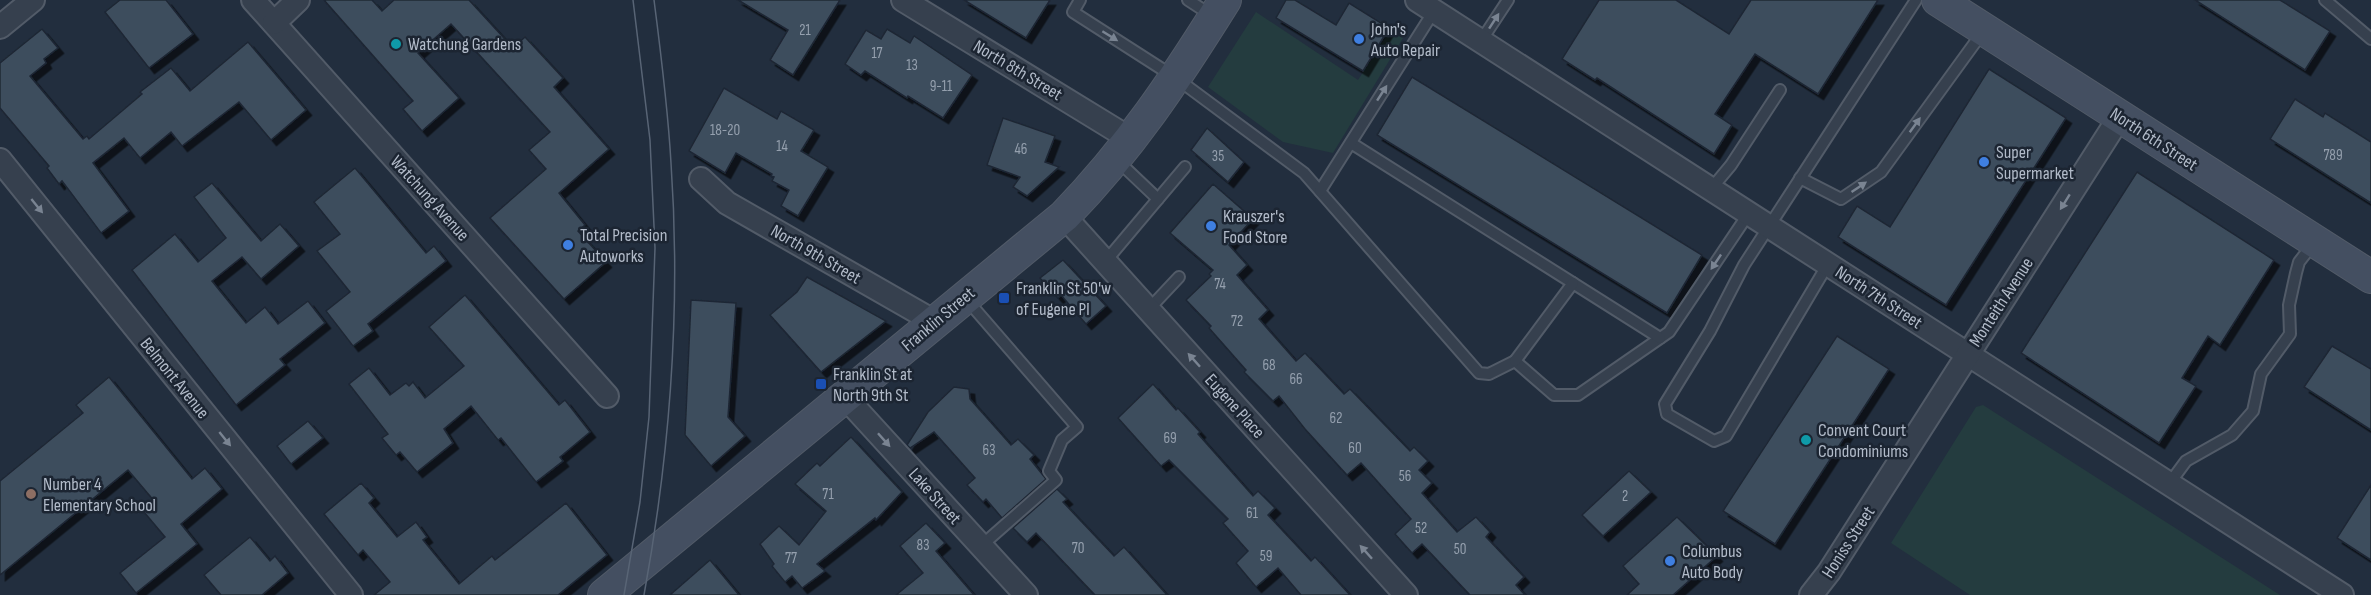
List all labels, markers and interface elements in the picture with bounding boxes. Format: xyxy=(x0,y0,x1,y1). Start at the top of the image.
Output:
one-way arrow xyxy=(1489,13,1500,29)
place label: John's Auto Repair xyxy=(1370,19,1440,61)
house number: 21 xyxy=(799,21,811,40)
one-way arrow xyxy=(1102,30,1118,41)
marker: John's Auto Repair xyxy=(1352,32,1366,46)
place label: Watchung Gardens xyxy=(408,34,521,55)
street label: North 8th Street xyxy=(969,36,1066,105)
marker: Watchung Gardens xyxy=(389,37,403,51)
house number: 17 xyxy=(871,44,883,63)
house number: 13 xyxy=(906,56,918,75)
house number: 9-11 xyxy=(930,77,953,96)
one-way arrow xyxy=(1377,85,1388,102)
street label: North 6th Street xyxy=(2106,103,2202,176)
one-way arrow xyxy=(1909,118,1921,134)
house number: 18-20 xyxy=(710,121,740,140)
house number: 14 xyxy=(776,137,788,156)
house number: 46 xyxy=(1015,140,1027,159)
place label: Super Supermarket xyxy=(1996,142,2075,184)
house number: 789 xyxy=(2323,146,2343,165)
house number: 35 xyxy=(1212,147,1224,166)
street label: Watchung Avenue xyxy=(386,151,473,245)
marker: Super Supermarket xyxy=(1977,155,1991,169)
one-way arrow xyxy=(1851,181,1867,193)
one-way arrow xyxy=(2060,194,2071,210)
one-way arrow xyxy=(30,198,43,214)
place label: Krauszer's Food Store xyxy=(1223,206,1288,248)
marker: Krauszer's Food Store xyxy=(1204,219,1218,233)
street label: North 9th Street xyxy=(767,220,865,289)
place label: Total Precision Autoworks xyxy=(579,225,667,267)
marker: Total Precision Autoworks xyxy=(561,238,575,252)
one-way arrow xyxy=(1711,254,1722,270)
street label: Monteith Avenue xyxy=(1965,254,2038,351)
street label: North 7th Street xyxy=(1831,262,1927,334)
house number: 74 xyxy=(1214,275,1226,294)
place label: Franklin St 50'w of Eugene Pl xyxy=(1016,278,1111,320)
street label: Franklin Street xyxy=(898,282,979,356)
marker: Franklin St 50'w of Eugene Pl xyxy=(997,291,1011,305)
house number: 72 xyxy=(1231,312,1243,331)
street label: Belmont Avenue xyxy=(136,334,214,423)
one-way arrow xyxy=(1187,353,1201,367)
house number: 68 xyxy=(1262,356,1276,375)
place label: Franklin St at North 9th St xyxy=(833,364,913,406)
street label: Eugene Place xyxy=(1200,370,1269,443)
house number: 66 xyxy=(1289,370,1303,389)
marker: Franklin St at North 9th St xyxy=(814,377,828,391)
house number: 62 xyxy=(1330,409,1342,428)
place label: Convent Court Condominiums xyxy=(1818,420,1908,462)
house number: 69 xyxy=(1163,429,1177,448)
one-way arrow xyxy=(219,432,231,447)
one-way arrow xyxy=(877,432,890,447)
marker: Convent Court Condominiums xyxy=(1799,433,1813,447)
house number: 60 xyxy=(1348,439,1362,458)
house number: 63 xyxy=(983,441,995,460)
street label: Lake Street xyxy=(904,464,966,529)
house number: 56 xyxy=(1399,467,1411,486)
place label: Number 4 Elementary School xyxy=(43,474,156,516)
house number: 71 xyxy=(822,485,834,504)
marker: Number 4 Elementary School xyxy=(24,487,38,501)
house number: 2 xyxy=(1622,487,1628,506)
street label: Honiss Street xyxy=(1817,502,1880,582)
house number: 61 xyxy=(1246,504,1259,523)
house number: 52 xyxy=(1415,519,1427,538)
house number: 83 xyxy=(917,536,929,555)
house number: 70 xyxy=(1072,539,1084,558)
house number: 50 xyxy=(1454,540,1466,559)
place label: Columbus Auto Body xyxy=(1681,541,1743,583)
one-way arrow xyxy=(1359,544,1373,559)
house number: 59 xyxy=(1260,547,1272,566)
house number: 77 xyxy=(785,549,797,568)
marker: Columbus Auto Body xyxy=(1663,554,1677,568)

